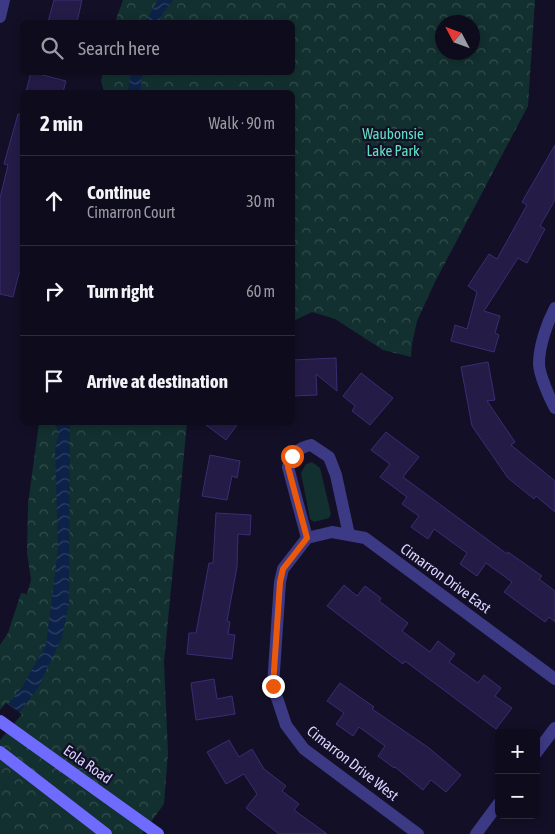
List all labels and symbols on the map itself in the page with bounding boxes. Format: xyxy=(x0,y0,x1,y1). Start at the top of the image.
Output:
north arrow xyxy=(435,15,480,60)
park label: Waubonsie Lake Park xyxy=(362,125,424,159)
route start xyxy=(281,445,304,468)
street label: Cimarron Drive East xyxy=(398,540,494,616)
route end xyxy=(262,675,285,698)
street label: Cimarron Drive West xyxy=(304,722,402,804)
street label: Eola Road xyxy=(61,741,115,787)

